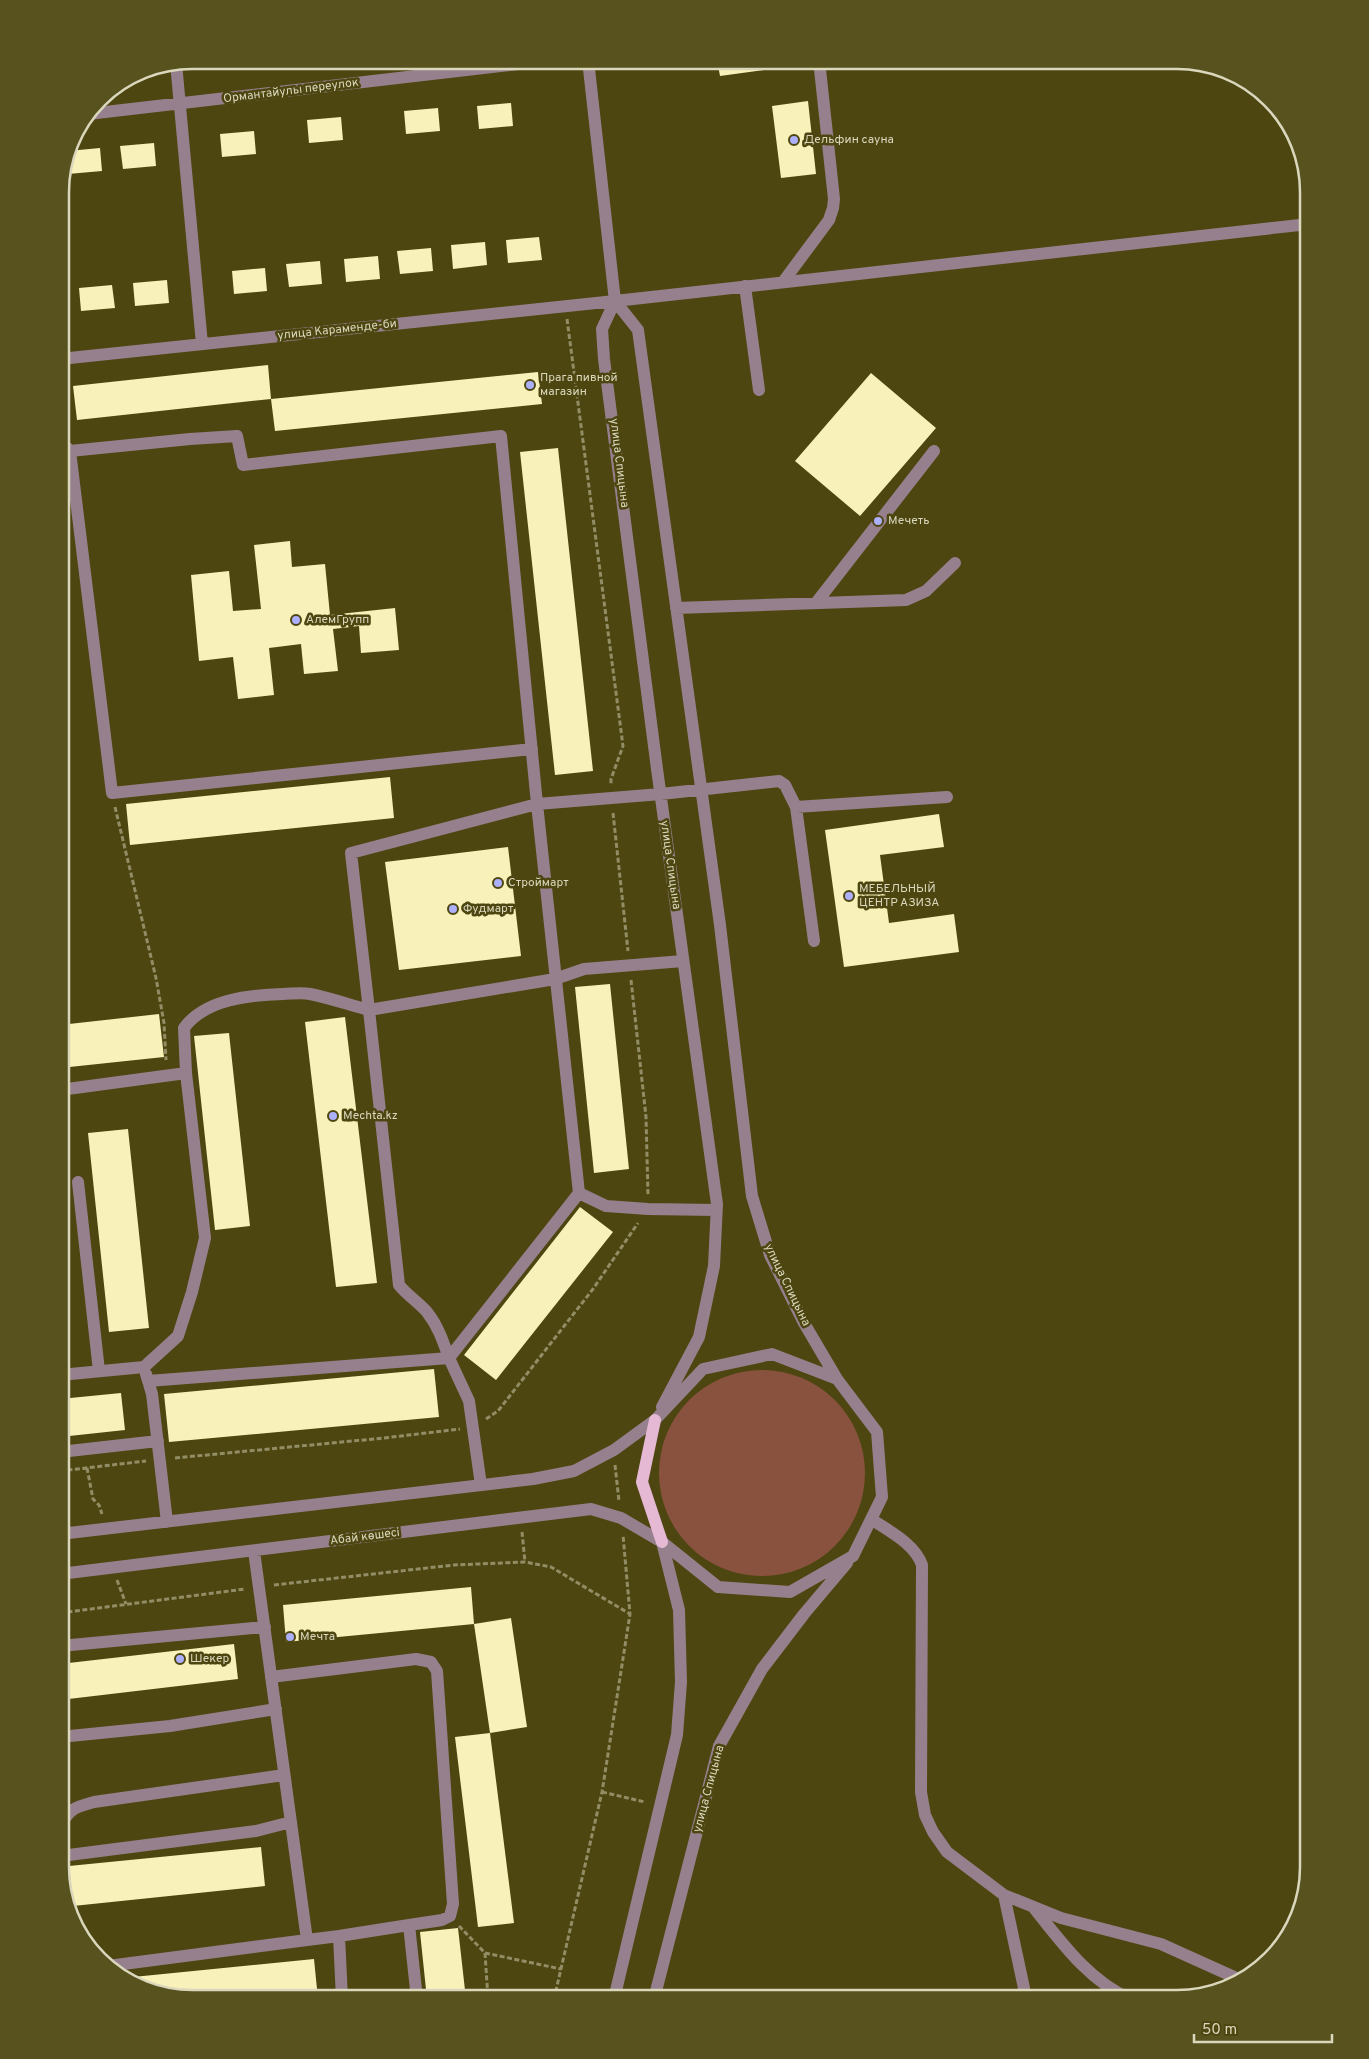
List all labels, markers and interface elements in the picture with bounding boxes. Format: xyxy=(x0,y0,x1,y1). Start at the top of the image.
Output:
street label: Ормантайулы переулок xyxy=(222,75,360,107)
place label: Дельфин сауна xyxy=(804,132,894,148)
marker: Дельфин сауна xyxy=(788,134,800,146)
street label: улица Караменде-би xyxy=(276,316,398,344)
place label: Прага пивной магазин xyxy=(540,370,618,400)
marker: Прага пивной магазин xyxy=(524,379,536,391)
street label: улица Спицына xyxy=(606,417,632,509)
place label: Мечеть xyxy=(888,513,930,529)
marker: Мечеть xyxy=(872,515,884,527)
place label: АлемГрупп xyxy=(306,612,369,628)
marker: АлемГрупп xyxy=(290,614,302,626)
street label: улица Спицына xyxy=(656,819,684,911)
place label: Строймарт xyxy=(508,875,569,891)
marker: Строймарт xyxy=(492,877,504,889)
place label: МЕБЕЛЬНЫЙ ЦЕНТР АЗИЗА xyxy=(859,881,939,911)
marker: МЕБЕЛЬНЫЙ ЦЕНТР АЗИЗА xyxy=(843,890,855,902)
place label: Фудмарт xyxy=(463,901,514,917)
marker: Фудмарт xyxy=(447,903,459,915)
place label: Mechta.kz xyxy=(343,1108,398,1124)
marker: Mechta.kz xyxy=(327,1110,339,1122)
street label: улица Спицына xyxy=(760,1241,814,1329)
street label: Абай көшесі xyxy=(329,1525,401,1549)
place label: Мечта xyxy=(300,1629,335,1645)
marker: Мечта xyxy=(284,1631,296,1643)
place label: Шекер xyxy=(190,1651,229,1667)
marker: Шекер xyxy=(174,1653,186,1665)
street label: улица Спицына xyxy=(690,1744,728,1834)
scale bar xyxy=(1194,2012,1332,2044)
text: 50 m xyxy=(1202,2021,1237,2040)

